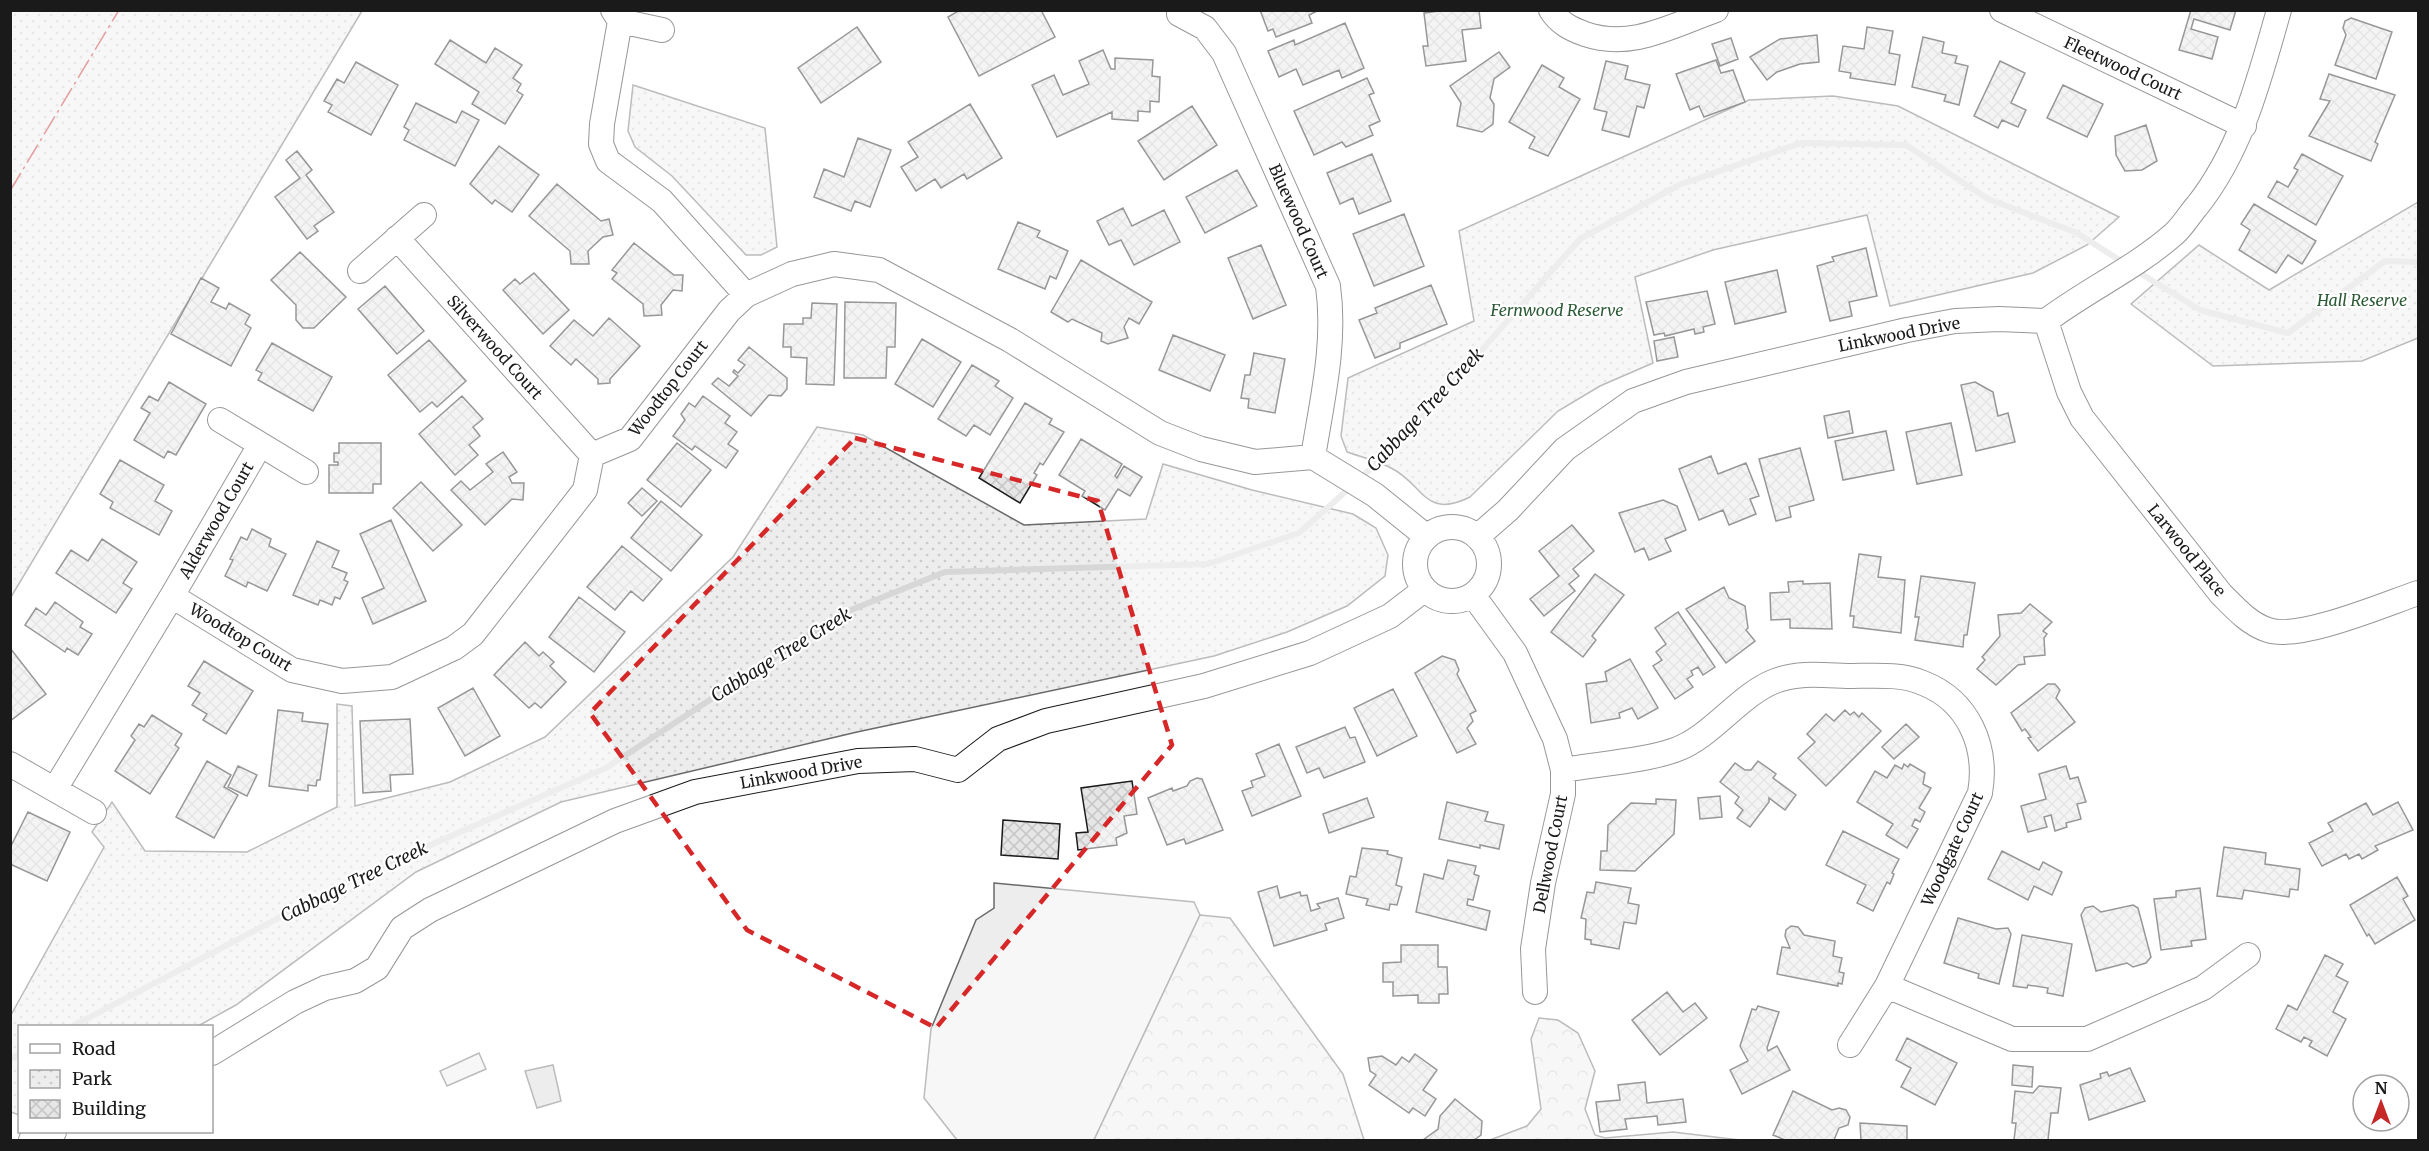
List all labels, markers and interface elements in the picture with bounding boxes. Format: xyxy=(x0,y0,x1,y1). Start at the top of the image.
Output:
street label: Fleetwood Court xyxy=(2061,32,2186,104)
street label: Bluewood Court xyxy=(1265,161,1334,282)
park label: Hall Reserve xyxy=(2316,290,2407,310)
street label: Silverwood Court xyxy=(443,291,548,404)
park label: Fernwood Reserve xyxy=(1490,300,1623,320)
street label: Linkwood Drive xyxy=(1836,312,1962,356)
street label: Woodtop Court xyxy=(624,335,712,441)
water label: Cabbage Tree Creek xyxy=(1361,343,1488,476)
street label: Alderwood Court xyxy=(174,457,258,583)
street label: Larwood Place xyxy=(2144,500,2230,600)
street label: Woodtop Court xyxy=(185,598,297,676)
water label: Cabbage Tree Creek xyxy=(706,602,855,707)
street label: Linkwood Drive xyxy=(738,751,864,793)
street label: Woodgate Court xyxy=(1916,788,1987,910)
street label: Dellwood Court xyxy=(1529,793,1571,915)
water label: Cabbage Tree Creek xyxy=(276,836,431,927)
legend xyxy=(18,1025,213,1133)
text: Road xyxy=(72,1037,116,1060)
text: Park xyxy=(72,1067,113,1090)
north arrow xyxy=(2351,1073,2411,1133)
text: N xyxy=(2375,1078,2388,1098)
text: Building xyxy=(72,1097,146,1120)

